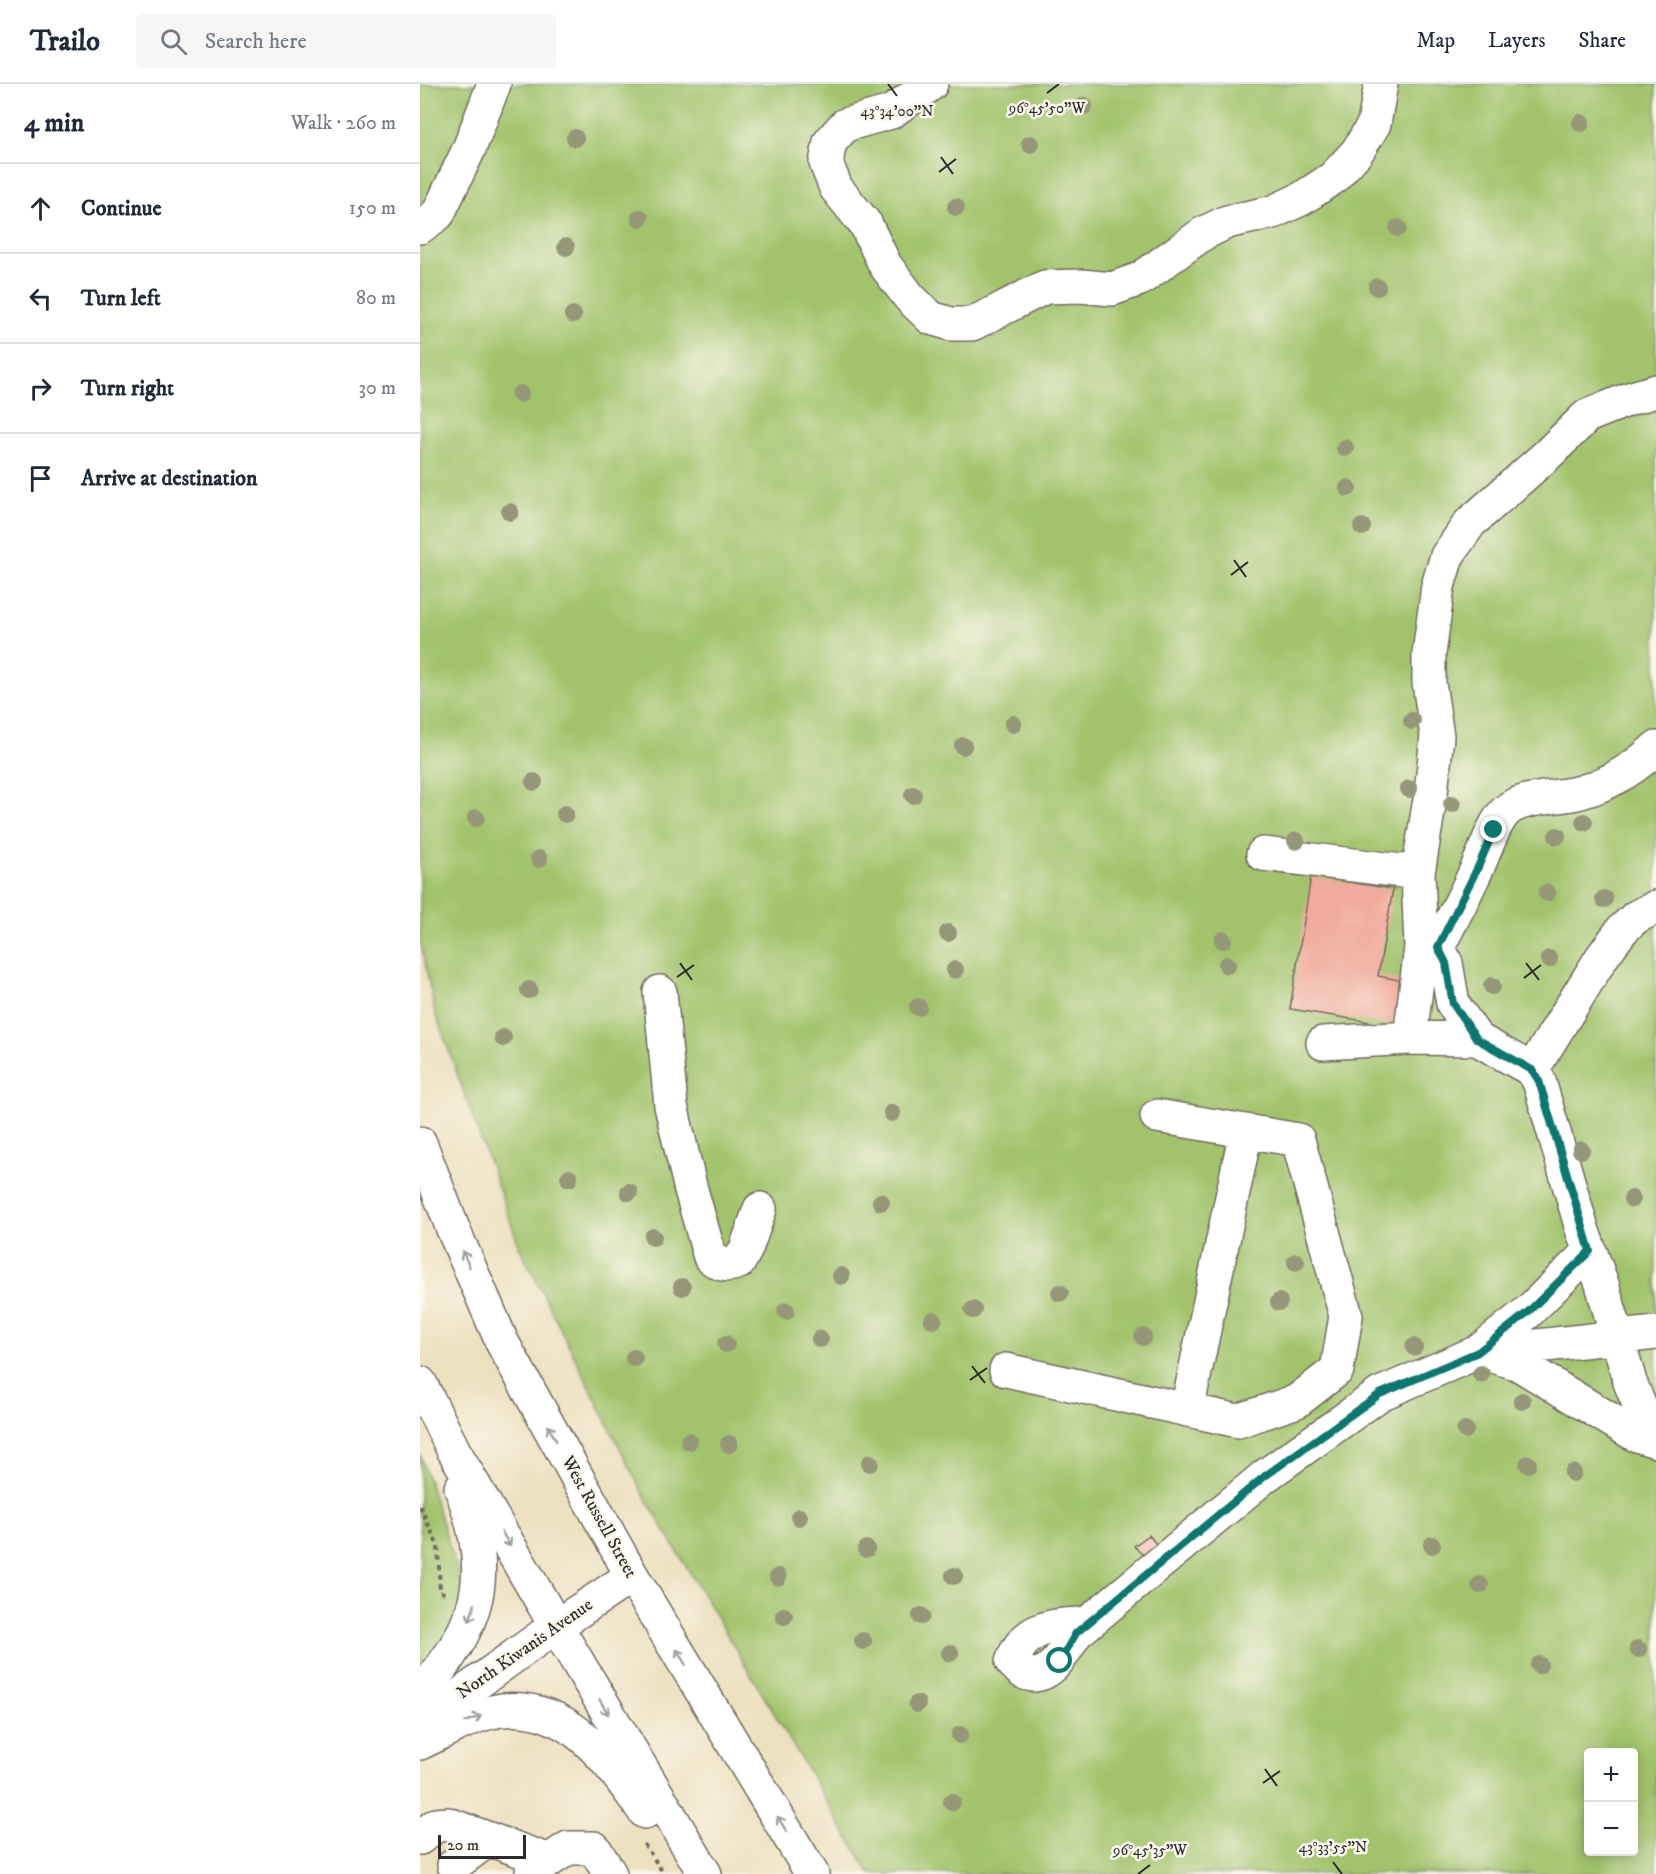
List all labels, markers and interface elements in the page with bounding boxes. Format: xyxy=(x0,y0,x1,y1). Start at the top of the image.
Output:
search box xyxy=(136,14,556,68)
text: Trailo xyxy=(30,24,100,59)
icon: search xyxy=(157,25,190,58)
text: Search here xyxy=(205,28,307,55)
text: Map xyxy=(1416,28,1455,54)
text: Layers xyxy=(1488,28,1546,54)
text: Share xyxy=(1579,28,1626,54)
text: 96°45'50"W xyxy=(1008,99,1086,118)
text: 43°34'00"N xyxy=(860,102,934,121)
text: 4 min xyxy=(24,107,84,140)
text: Walk · 260 m xyxy=(291,111,396,136)
icon: ahead xyxy=(24,192,57,225)
text: Continue xyxy=(81,195,162,222)
text: 150 m xyxy=(349,196,396,221)
icon: left xyxy=(24,282,57,315)
text: Turn left xyxy=(81,285,161,312)
text: 80 m xyxy=(356,286,396,311)
icon: right xyxy=(24,372,57,405)
text: Turn right xyxy=(81,375,174,402)
text: 30 m xyxy=(358,376,396,401)
icon: arrive xyxy=(24,462,57,495)
text: Arrive at destination xyxy=(81,465,258,492)
route end xyxy=(1480,816,1506,842)
one-way arrow xyxy=(460,1250,471,1268)
one-way arrow xyxy=(546,1425,557,1443)
street label: West Russell Street xyxy=(556,1451,642,1582)
one-way arrow xyxy=(500,1530,512,1547)
street label: North Kiwanis Avenue xyxy=(453,1594,597,1704)
one-way arrow xyxy=(465,1603,476,1622)
route start xyxy=(1046,1647,1072,1673)
one-way arrow xyxy=(674,1649,686,1666)
one-way arrow xyxy=(599,1698,611,1715)
one-way arrow xyxy=(464,1712,482,1723)
map controls xyxy=(1584,1748,1638,1856)
button: + xyxy=(1584,1748,1638,1802)
button: − xyxy=(1584,1802,1638,1856)
one-way arrow xyxy=(775,1816,787,1833)
scale bar xyxy=(438,1832,526,1860)
text: 20 m xyxy=(447,1835,479,1855)
text: 43°33'55"N xyxy=(1299,1838,1367,1857)
text: 96°45'35"W xyxy=(1112,1841,1187,1860)

